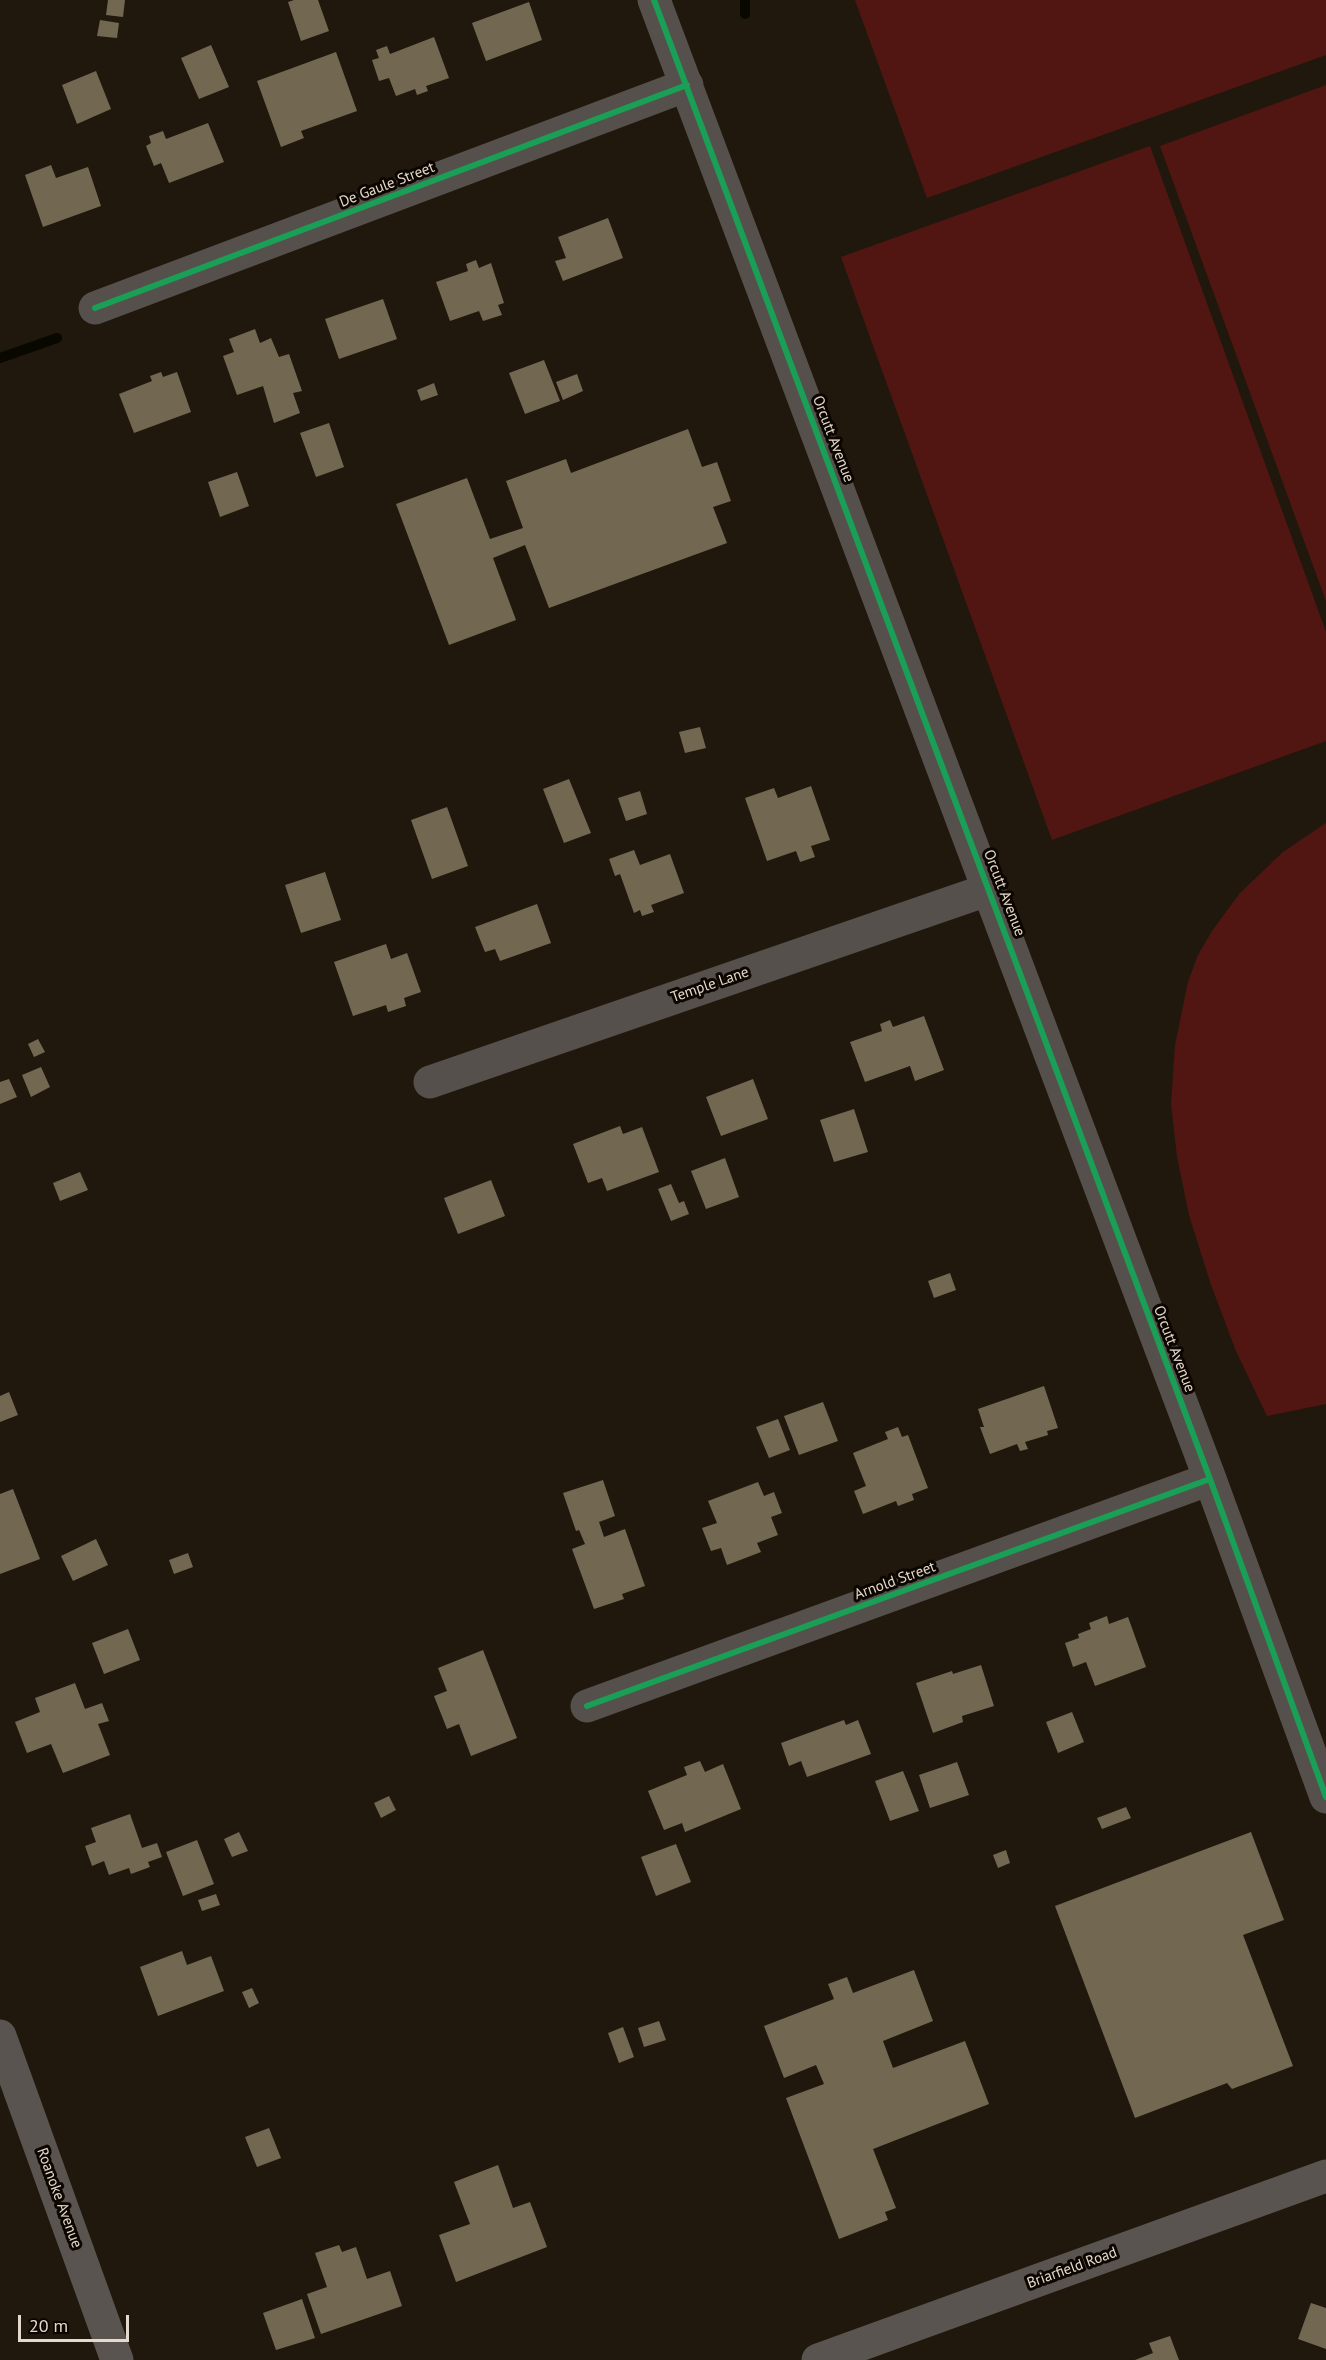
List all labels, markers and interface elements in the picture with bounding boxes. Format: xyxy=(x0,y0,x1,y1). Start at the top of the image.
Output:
street label: De Gaule Street xyxy=(337,159,437,211)
street label: Orcutt Avenue xyxy=(808,393,858,485)
street label: Orcutt Avenue xyxy=(979,847,1029,939)
street label: Temple Lane xyxy=(669,963,751,1007)
street label: Orcutt Avenue xyxy=(1149,1303,1199,1395)
street label: Arnold Street xyxy=(852,1558,938,1604)
street label: Roanoke Avenue xyxy=(33,2145,85,2251)
street label: Briarfield Road xyxy=(1025,2243,1119,2293)
scale bar xyxy=(21,2303,132,2341)
text: 20 m xyxy=(29,2314,68,2337)

